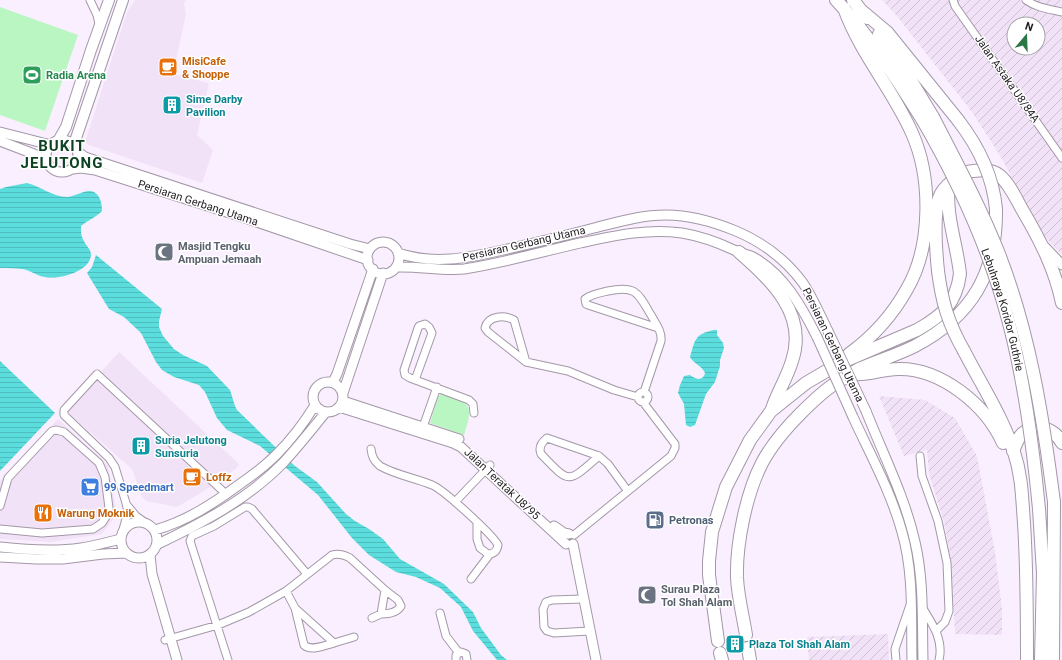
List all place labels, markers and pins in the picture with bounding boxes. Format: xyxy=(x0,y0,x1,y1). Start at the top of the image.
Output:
place label: MisiCafe & Shoppe xyxy=(182,55,229,81)
cafe icon: MisiCafe & Shoppe xyxy=(157,56,179,78)
sports icon: Radia Arena xyxy=(21,64,43,86)
place label: Radia Arena xyxy=(46,69,106,82)
place label: Sime Darby Pavilion xyxy=(186,93,243,119)
building icon: Sime Darby Pavilion xyxy=(161,94,183,116)
place label: Masjid Tengku Ampuan Jemaah xyxy=(178,240,261,266)
mosque icon: Masjid Tengku Ampuan Jemaah xyxy=(153,241,175,263)
place label: Suria Jelutong Sunsuria xyxy=(155,434,227,460)
building icon: Suria Jelutong Sunsuria xyxy=(130,435,152,457)
cafe icon: Loffz xyxy=(181,466,203,488)
place label: Loffz xyxy=(206,471,232,484)
supermarket icon: 99 Speedmart xyxy=(79,476,101,498)
place label: 99 Speedmart xyxy=(104,481,174,494)
restaurant icon: Warung Moknik xyxy=(32,502,54,524)
place label: Warung Moknik xyxy=(57,507,135,520)
fuel station icon: Petronas xyxy=(644,509,666,531)
place label: Petronas xyxy=(669,514,714,527)
place label: Surau Plaza Tol Shah Alam xyxy=(661,583,732,609)
mosque icon: Surau Plaza Tol Shah Alam xyxy=(636,584,658,606)
building icon: Plaza Tol Shah Alam xyxy=(724,633,746,655)
place label: Plaza Tol Shah Alam xyxy=(749,638,850,651)

